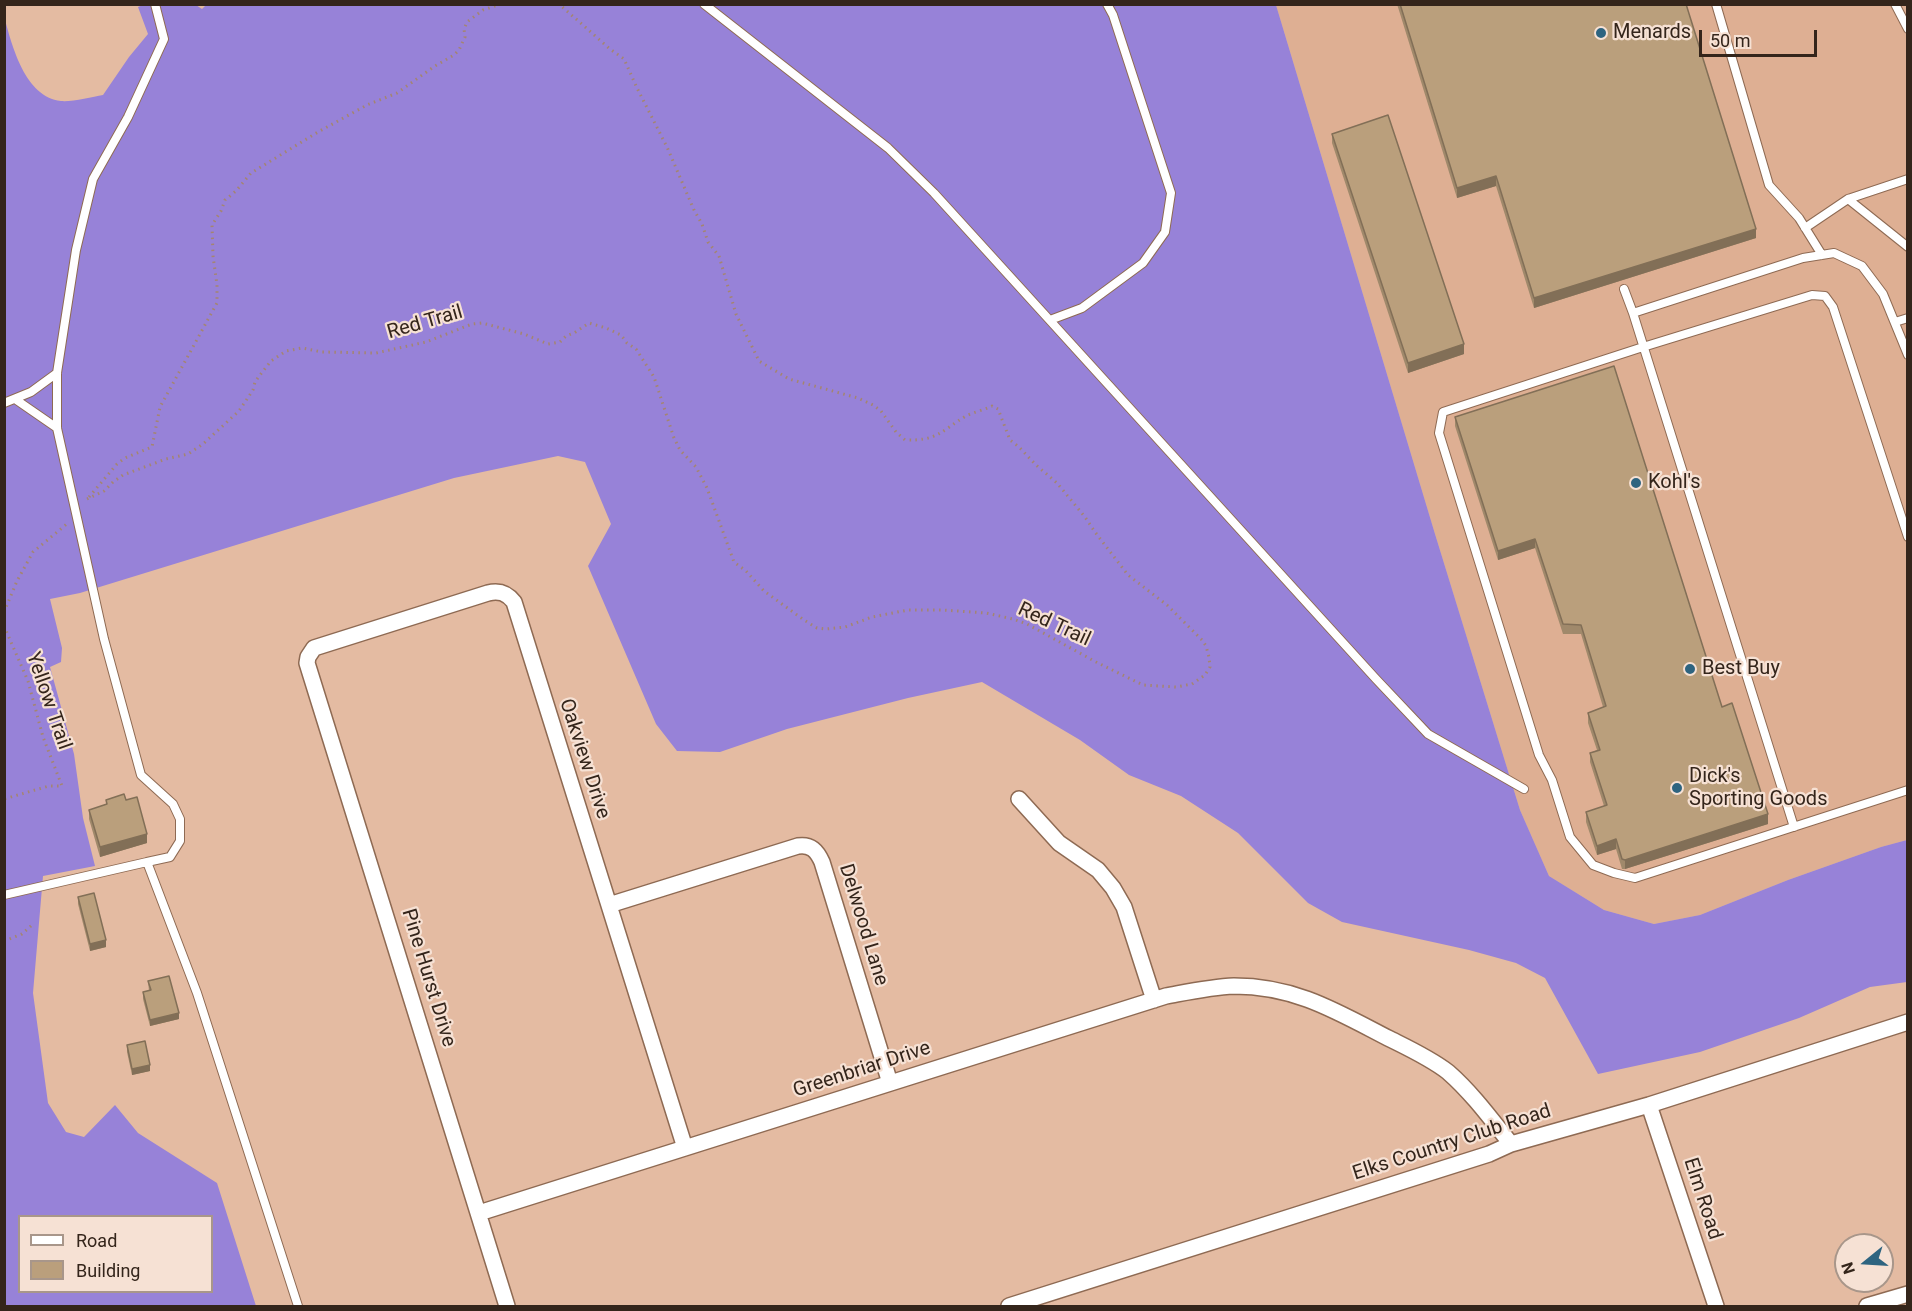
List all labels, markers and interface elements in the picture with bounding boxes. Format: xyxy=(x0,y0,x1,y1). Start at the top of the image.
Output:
scale bar xyxy=(1702,18,1820,56)
place label: Menards xyxy=(1613,21,1691,45)
marker: Menards xyxy=(1594,26,1608,40)
text: 50 m xyxy=(1710,30,1750,51)
street label: Red Trail xyxy=(385,301,465,345)
place label: Kohl's xyxy=(1648,471,1701,495)
marker: Kohl's xyxy=(1629,476,1643,490)
street label: Red Trail xyxy=(1014,598,1094,652)
street label: Yellow Trail xyxy=(20,649,76,753)
place label: Best Buy xyxy=(1702,657,1780,681)
marker: Best Buy xyxy=(1683,662,1697,676)
street label: Oakview Drive xyxy=(553,696,615,822)
place label: Dick's Sporting Goods xyxy=(1689,765,1827,812)
marker: Dick's Sporting Goods xyxy=(1670,781,1684,795)
street label: Delwood Lane xyxy=(833,861,893,989)
street label: Pine Hurst Drive xyxy=(396,906,460,1050)
street label: Greenbriar Drive xyxy=(790,1037,934,1103)
street label: Elks Country Club Road xyxy=(1350,1100,1554,1186)
street label: Elm Road xyxy=(1678,1155,1726,1243)
legend xyxy=(18,1215,213,1293)
text: Road xyxy=(76,1230,117,1251)
north arrow xyxy=(1834,1233,1894,1293)
text: Building xyxy=(76,1260,140,1281)
text: N xyxy=(1838,1260,1859,1276)

